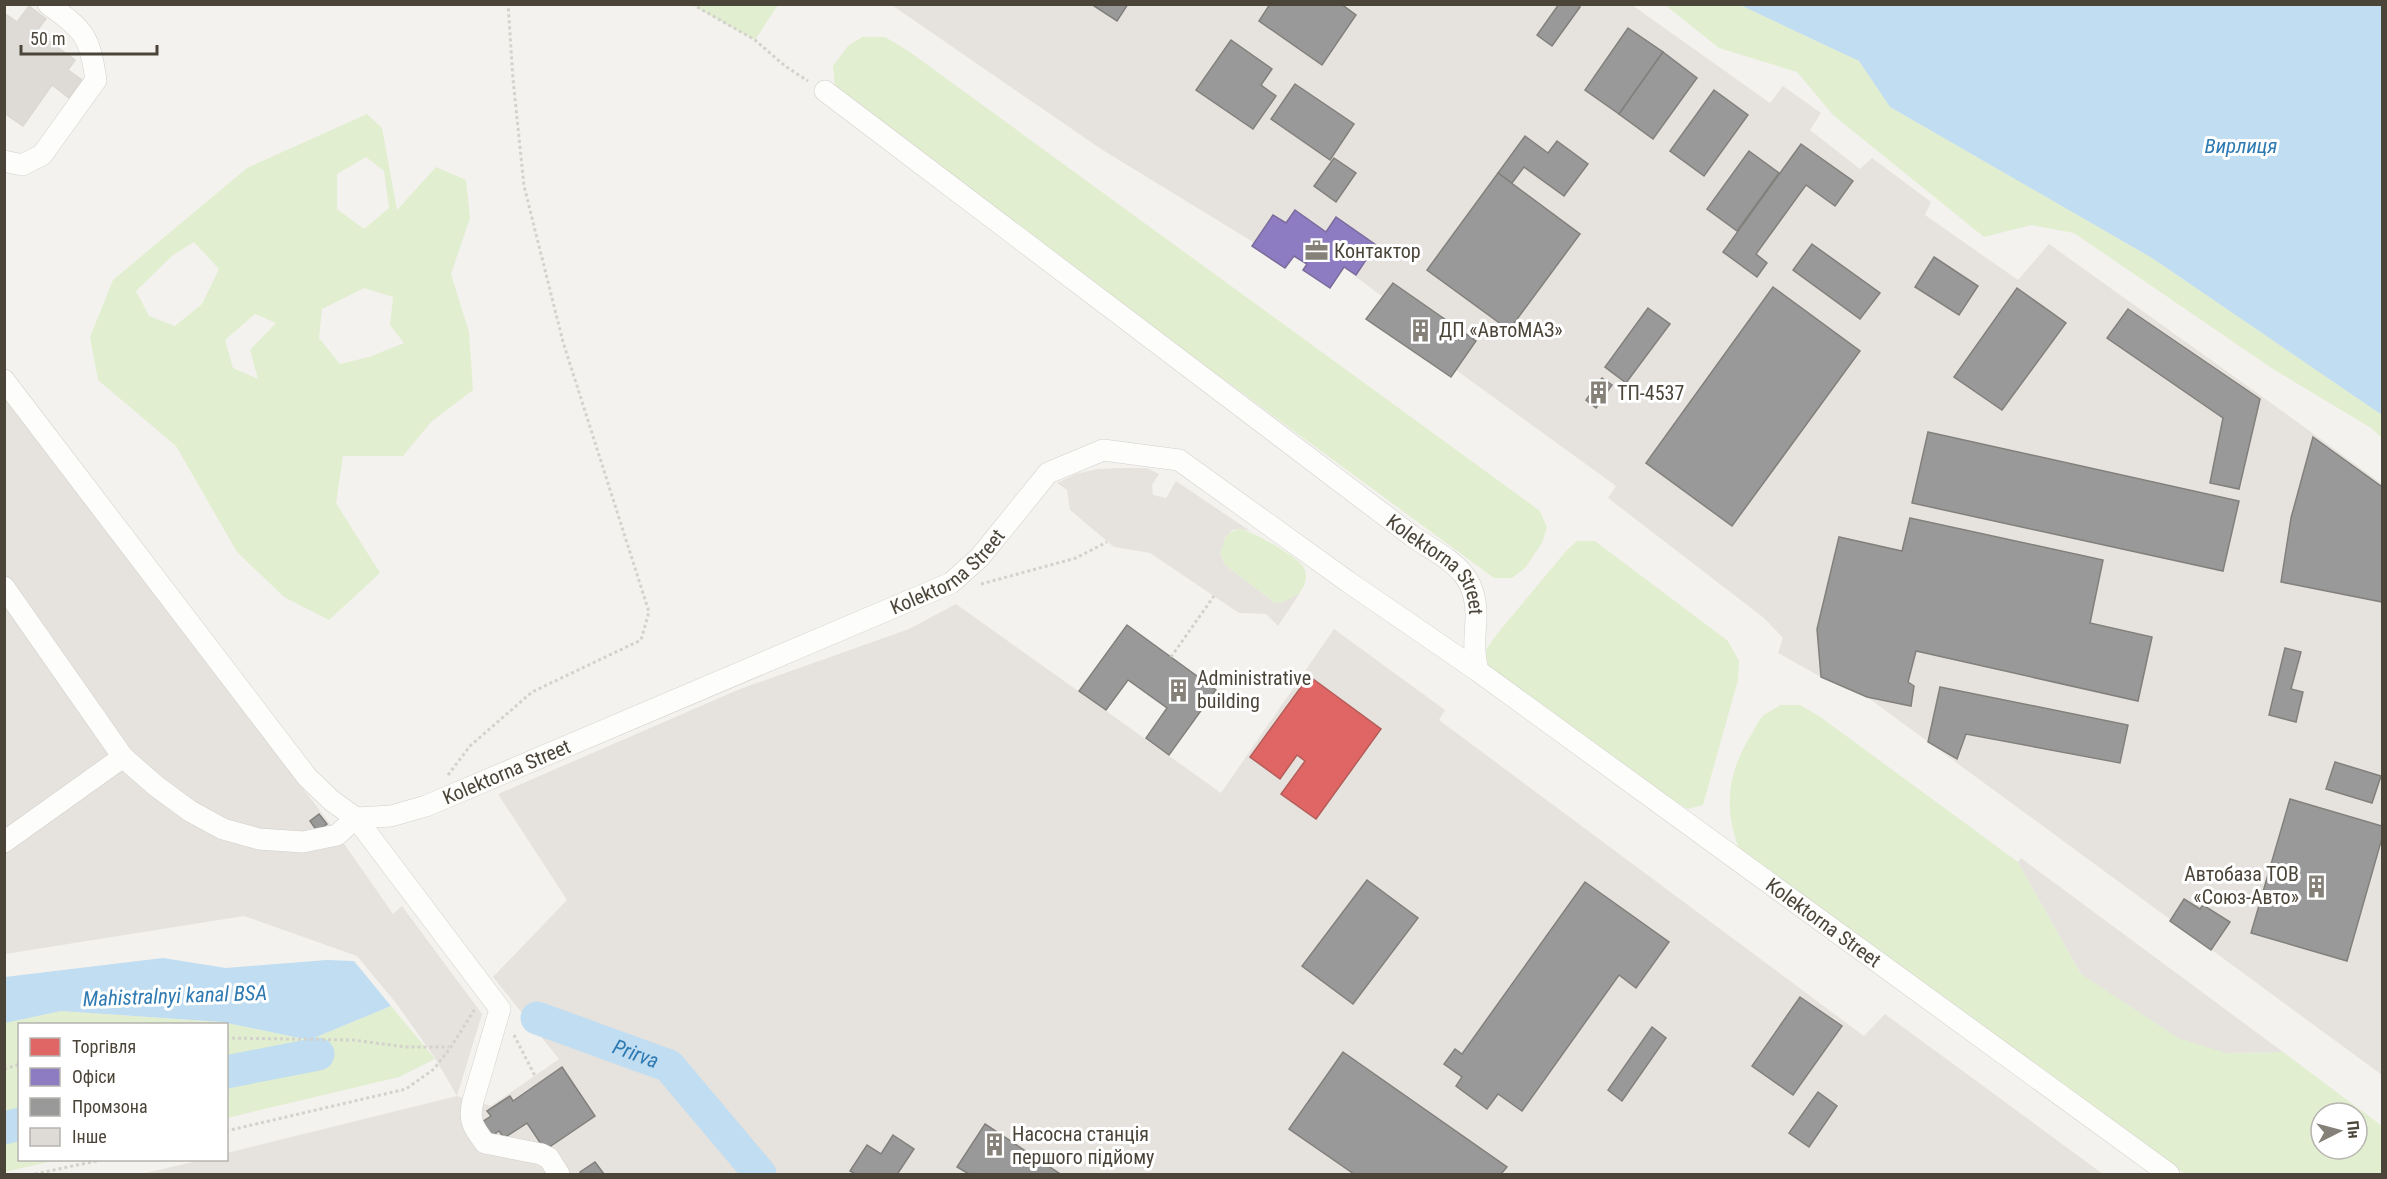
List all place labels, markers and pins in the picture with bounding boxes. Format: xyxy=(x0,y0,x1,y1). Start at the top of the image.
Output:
office icon: Контактор xyxy=(1303,238,1329,264)
place label: Контактор xyxy=(1334,239,1421,263)
building icon: ДП «АвтоМАЗ» xyxy=(1408,317,1434,343)
place label: ДП «АвтоМАЗ» xyxy=(1439,318,1563,342)
building icon: ТП-4537 xyxy=(1586,380,1612,406)
place label: ТП-4537 xyxy=(1617,381,1684,405)
place label: Administrative building xyxy=(1197,666,1311,713)
building icon: Administrative building xyxy=(1166,677,1192,703)
place label: Автобаза ТОВ «Союз-Авто» xyxy=(2184,862,2299,909)
building icon: Автобаза ТОВ «Союз-Авто» xyxy=(2304,873,2330,899)
place label: Насосна станція першого підйому xyxy=(1012,1122,1154,1169)
building icon: Насосна станція першого підйому xyxy=(981,1132,1007,1158)

